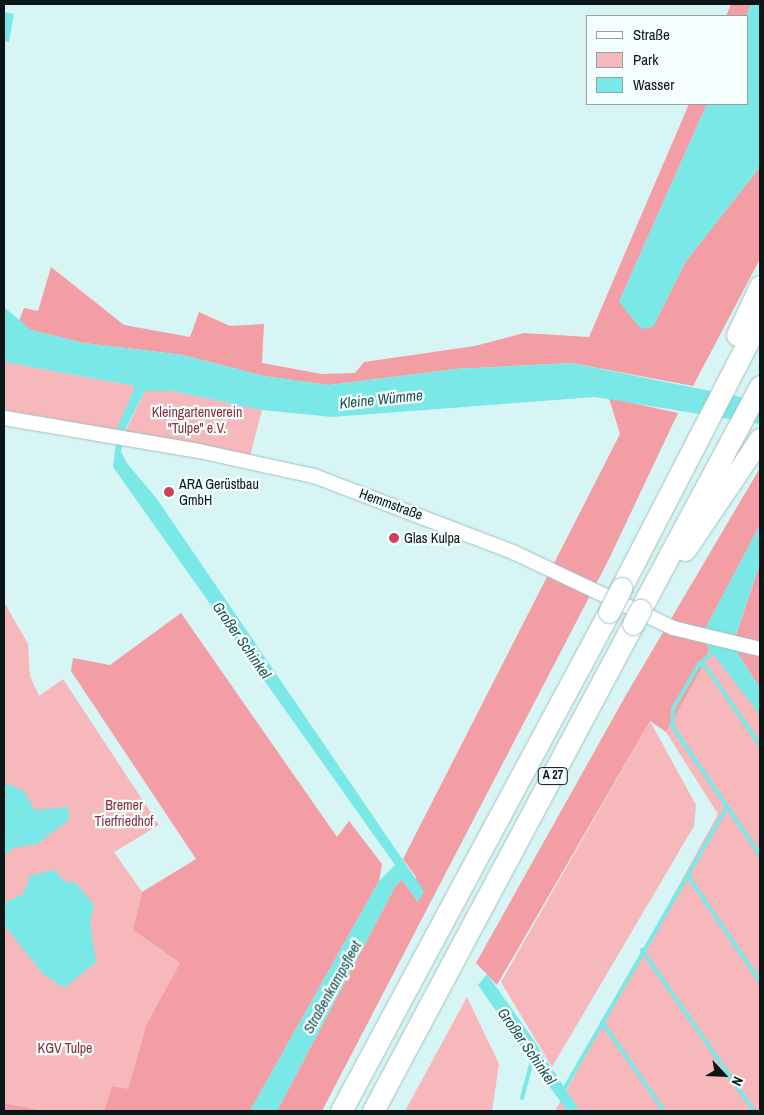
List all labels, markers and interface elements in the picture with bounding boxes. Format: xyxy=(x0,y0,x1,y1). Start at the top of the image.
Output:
legend xyxy=(586,15,749,105)
text: Straße xyxy=(633,24,670,45)
text: Park xyxy=(633,49,658,70)
text: Wasser xyxy=(633,74,674,95)
water label: Kleine Wümme xyxy=(338,386,424,412)
park label: Kleingartenverein "Tulpe" e.V. xyxy=(152,404,242,437)
place label: ARA Gerüstbau GmbH xyxy=(179,476,259,508)
street label: Hemmstraße xyxy=(357,485,425,523)
marker: ARA Gerüstbau GmbH xyxy=(163,486,175,498)
place label: Glas Kulpa xyxy=(404,530,460,546)
marker: Glas Kulpa xyxy=(388,532,400,544)
water label: Großer Schinkel xyxy=(209,598,275,682)
road number: A 27 xyxy=(537,766,569,786)
park label: Bremer Tierfriedhof xyxy=(94,797,154,830)
water label: Straßenkampsfleet xyxy=(299,937,365,1037)
water label: Großer Schinkel xyxy=(494,1004,560,1088)
park label: KGV Tulpe xyxy=(37,1040,93,1056)
north arrow xyxy=(699,1050,749,1100)
text: N xyxy=(728,1074,748,1089)

